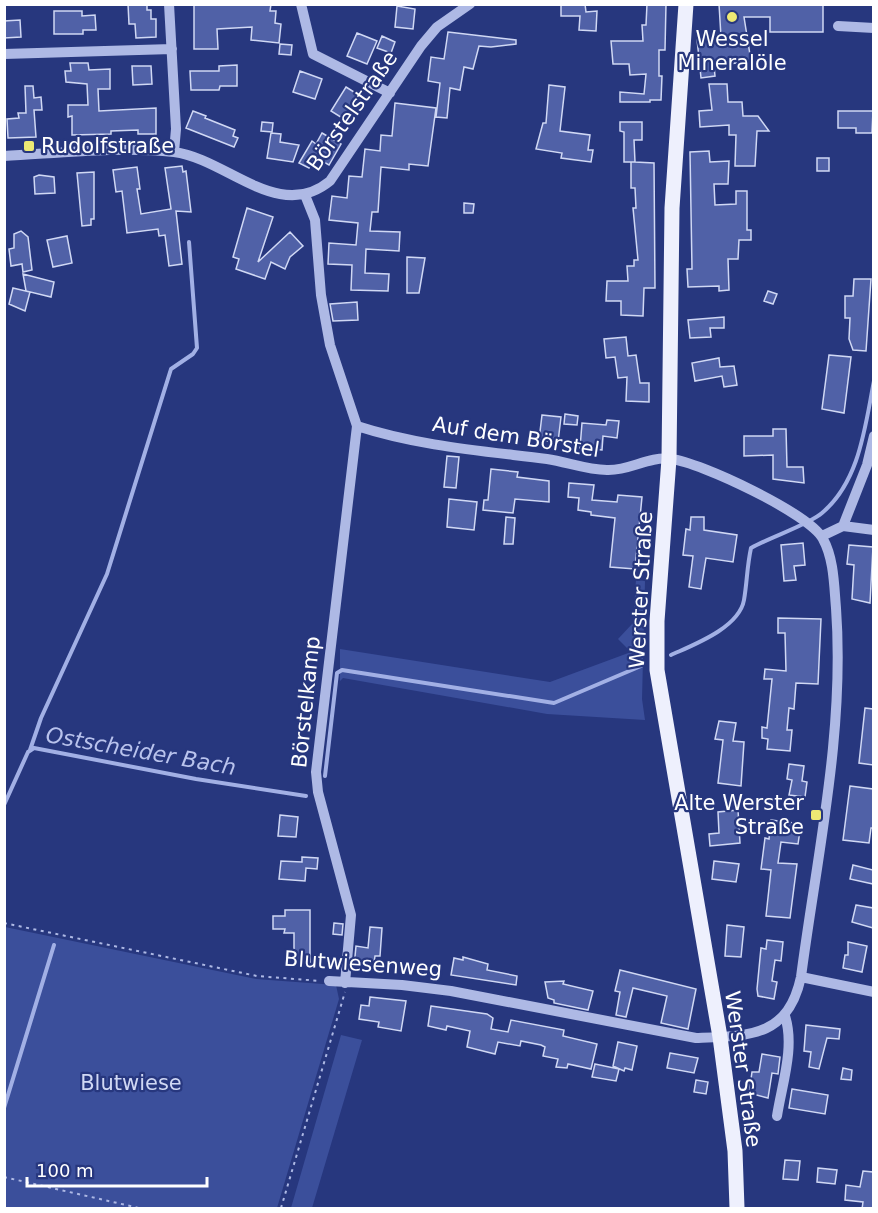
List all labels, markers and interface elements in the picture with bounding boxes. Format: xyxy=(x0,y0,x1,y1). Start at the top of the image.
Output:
marker: Wessel Mineralöle xyxy=(725,10,739,24)
place label: Wessel Mineralöle xyxy=(677,27,787,75)
street label: Börstelstraße xyxy=(302,47,402,175)
place label: Rudolfstraße xyxy=(41,134,174,158)
marker: Rudolfstraße xyxy=(22,139,36,153)
street label: Auf dem Börstel xyxy=(431,412,601,462)
street label: Werster Straße xyxy=(625,511,657,669)
street label: Börstelkamp xyxy=(287,635,325,769)
water label: Ostscheider Bach xyxy=(44,722,238,780)
place label: Alte Werster Straße xyxy=(674,791,804,839)
marker: Alte Werster Straße xyxy=(809,808,823,822)
street label: Blutwiesenweg xyxy=(283,947,443,981)
street label: Werster Straße xyxy=(720,989,766,1149)
park label: Blutwiese xyxy=(80,1071,182,1095)
scale bar xyxy=(27,1150,207,1188)
text: 100 m xyxy=(36,1160,94,1181)

